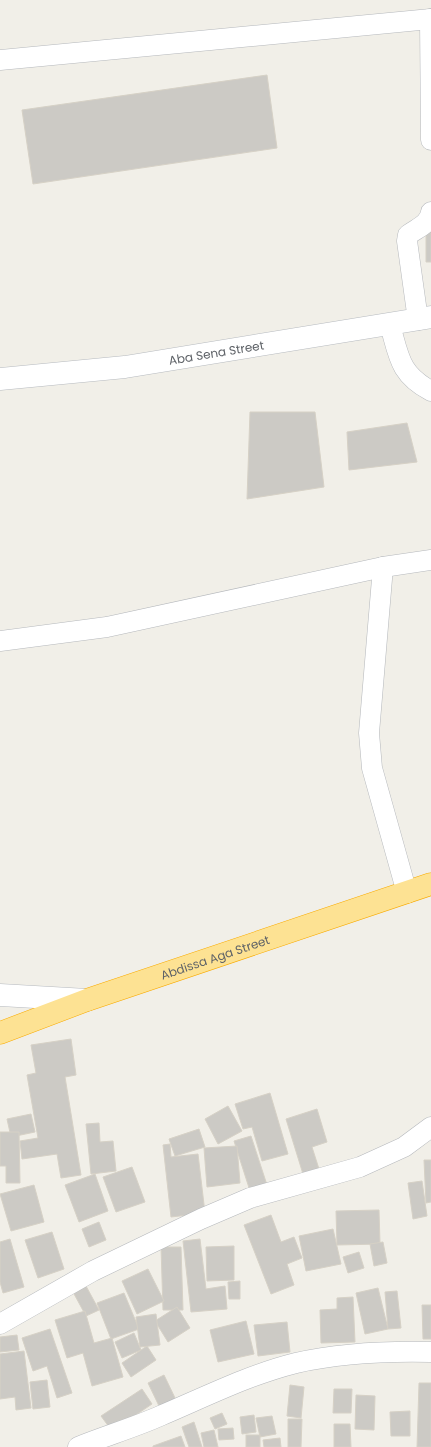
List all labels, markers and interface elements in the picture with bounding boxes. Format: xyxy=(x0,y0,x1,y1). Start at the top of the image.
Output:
street label: Aba Sena Street xyxy=(167,336,265,368)
street label: Abdissa Aga Street xyxy=(158,931,272,983)

